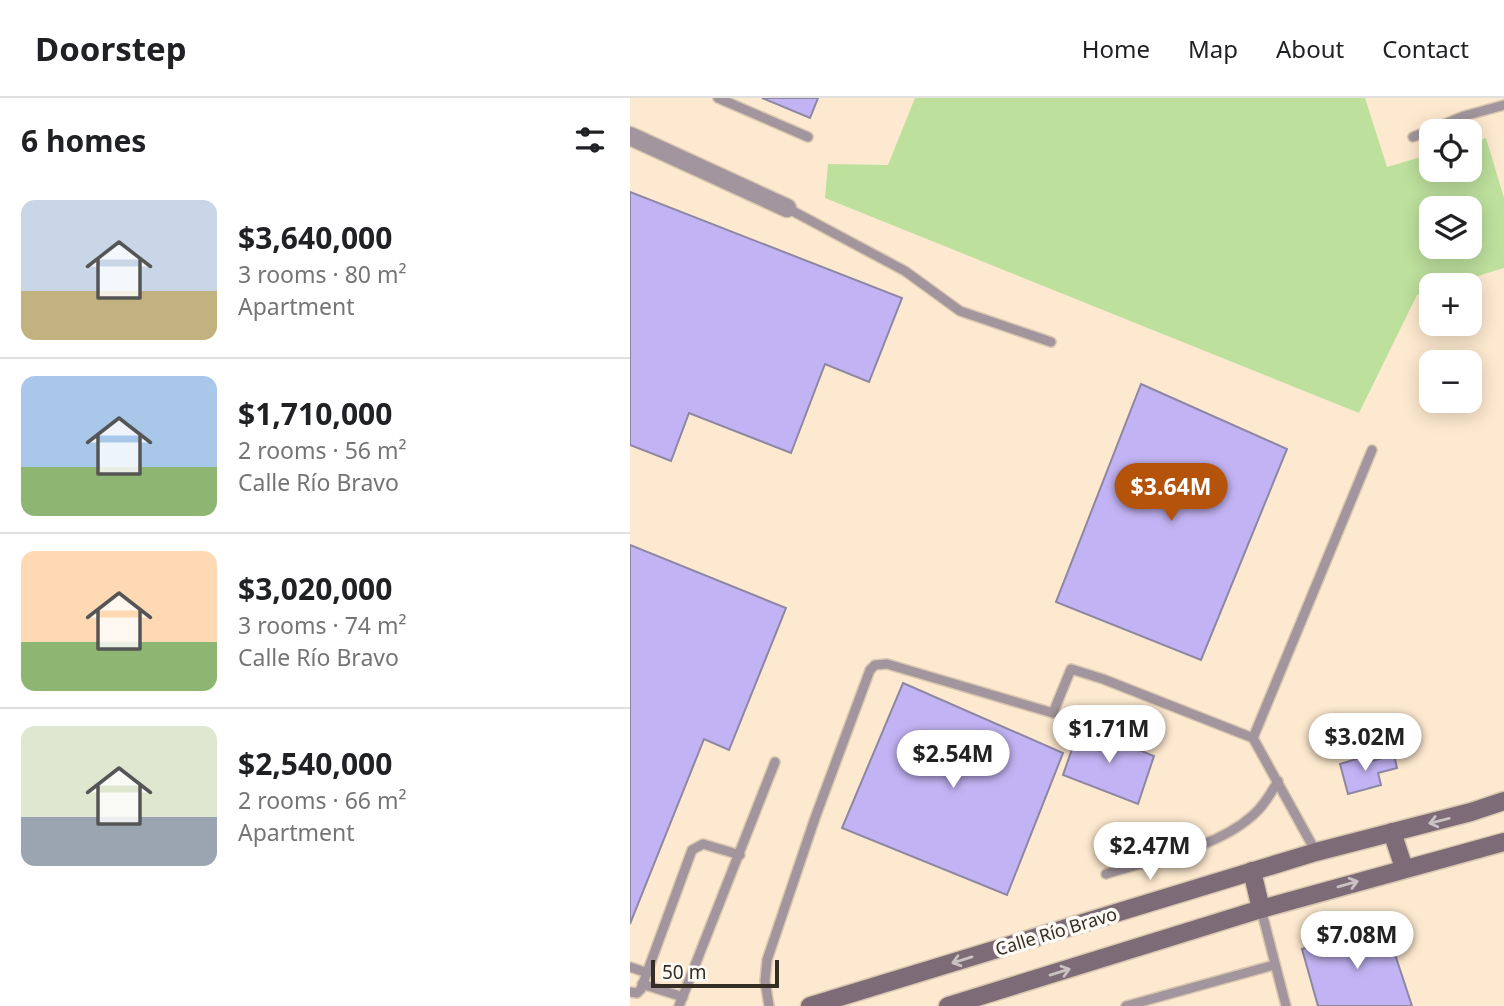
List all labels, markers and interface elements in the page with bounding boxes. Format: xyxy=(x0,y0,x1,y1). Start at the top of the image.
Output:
text: Doorstep xyxy=(35,26,187,71)
text: Home xyxy=(1082,32,1150,65)
text: Map xyxy=(1188,32,1238,65)
text: About xyxy=(1276,32,1344,65)
text: Contact xyxy=(1382,32,1469,65)
map controls xyxy=(1419,119,1482,413)
button: locate xyxy=(1419,119,1482,182)
text: 6 homes xyxy=(21,120,146,161)
icon: filters xyxy=(571,121,609,159)
button: layers xyxy=(1419,196,1482,259)
text: $3,640,000 xyxy=(238,217,392,258)
icon: home xyxy=(77,228,161,312)
text: 3 rooms · 80 m² xyxy=(238,258,407,290)
button: + xyxy=(1419,273,1482,336)
text: Apartment xyxy=(238,290,355,322)
button: − xyxy=(1419,350,1482,413)
text: $1,710,000 xyxy=(238,393,392,434)
icon: home xyxy=(77,404,161,488)
text: 2 rooms · 56 m² xyxy=(238,434,407,466)
pin: $3.64M xyxy=(1114,464,1228,523)
text: Calle Río Bravo xyxy=(238,466,399,498)
text: $3.64M xyxy=(1131,470,1211,502)
text: $3,020,000 xyxy=(238,568,392,609)
icon: home xyxy=(77,579,161,663)
text: 3 rooms · 74 m² xyxy=(238,609,407,641)
text: Calle Río Bravo xyxy=(238,641,399,673)
pin: $1.71M xyxy=(1052,706,1166,765)
text: $1.71M xyxy=(1069,712,1149,744)
pin: $3.02M xyxy=(1308,714,1422,773)
text: $3.02M xyxy=(1325,720,1405,752)
pin: $2.54M xyxy=(896,730,1010,790)
text: $2.54M xyxy=(913,737,993,769)
text: $2,540,000 xyxy=(238,743,392,784)
icon: home xyxy=(77,754,161,838)
text: 2 rooms · 66 m² xyxy=(238,784,407,816)
one-way arrow xyxy=(1428,815,1450,828)
text: Apartment xyxy=(238,816,355,848)
pin: $2.47M xyxy=(1093,822,1207,882)
text: $2.47M xyxy=(1110,829,1190,861)
one-way arrow xyxy=(1336,877,1359,890)
street label: Calle Río Bravo xyxy=(992,901,1120,961)
pin: $7.08M xyxy=(1300,912,1414,971)
text: $7.08M xyxy=(1317,918,1397,950)
one-way arrow xyxy=(951,954,973,967)
scale bar xyxy=(651,957,779,989)
text: 50 m xyxy=(662,959,706,985)
one-way arrow xyxy=(1049,964,1071,977)

